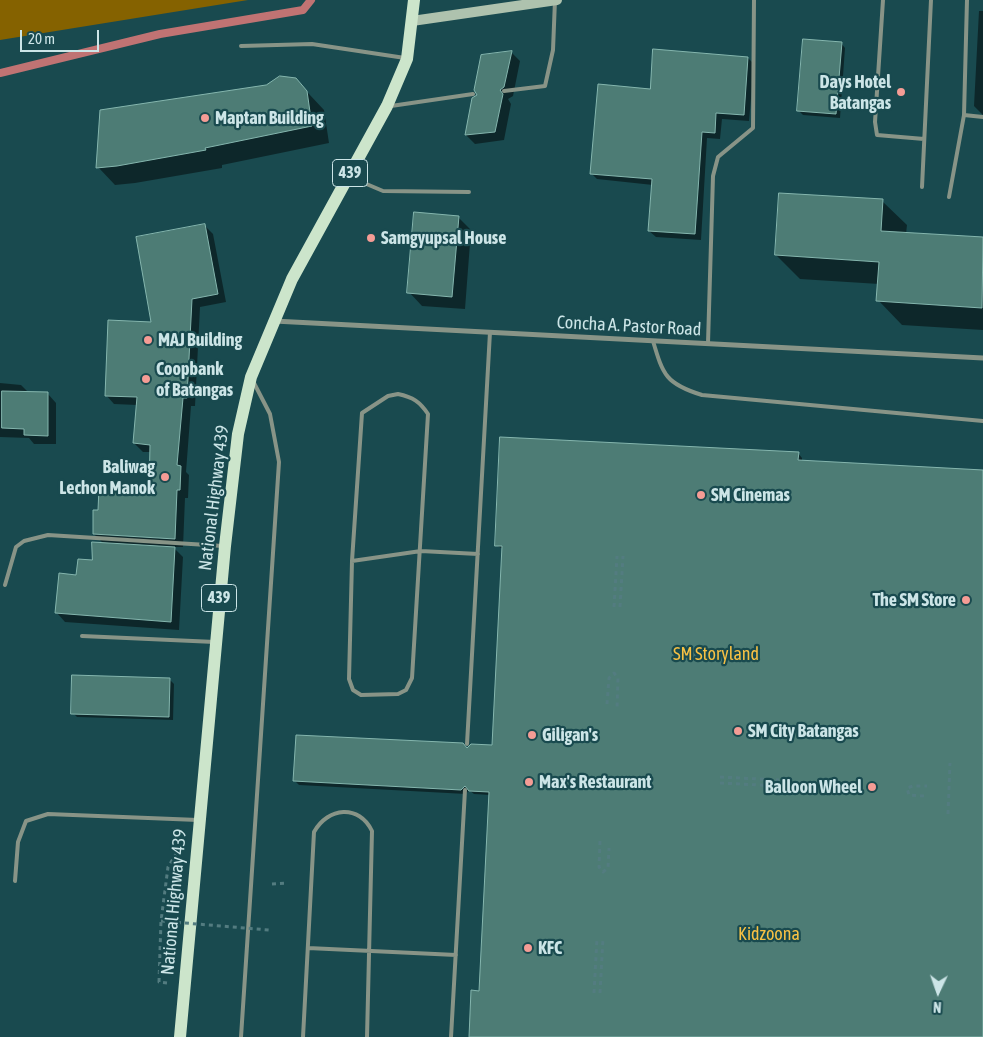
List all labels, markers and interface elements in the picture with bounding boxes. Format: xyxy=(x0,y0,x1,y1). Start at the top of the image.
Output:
scale bar xyxy=(22,20,101,52)
text: 20 m xyxy=(28,30,55,47)
place label: Days Hotel Batangas xyxy=(819,71,891,114)
marker: Days Hotel Batangas xyxy=(895,86,907,98)
place label: Maptan Building xyxy=(215,107,324,129)
marker: Maptan Building xyxy=(199,112,211,124)
road number: 439 xyxy=(332,160,368,187)
place label: Samgyupsal House xyxy=(381,227,506,249)
marker: Samgyupsal House xyxy=(365,232,377,244)
street label: Concha A. Pastor Road xyxy=(556,311,702,341)
place label: MAJ Building xyxy=(158,329,242,351)
marker: MAJ Building xyxy=(142,334,154,346)
place label: Coopbank of Batangas xyxy=(156,358,233,400)
marker: Coopbank of Batangas xyxy=(140,373,152,385)
street label: National Highway 439 xyxy=(194,424,234,572)
place label: Baliwag Lechon Manok xyxy=(59,456,155,498)
marker: Baliwag Lechon Manok xyxy=(159,471,171,483)
place label: SM Cinemas xyxy=(711,484,790,506)
marker: SM Cinemas xyxy=(695,489,707,501)
road number: 439 xyxy=(202,584,236,612)
place label: The SM Store xyxy=(872,589,956,611)
marker: The SM Store xyxy=(960,594,972,606)
park label: SM Storyland xyxy=(673,643,759,665)
place label: SM City Batangas xyxy=(748,720,859,742)
place label: Giligan's xyxy=(542,724,598,746)
marker: SM City Batangas xyxy=(732,725,744,737)
marker: Giligan's xyxy=(526,729,538,741)
place label: Max's Restaurant xyxy=(539,771,651,793)
marker: Max's Restaurant xyxy=(523,776,535,788)
place label: Balloon Wheel xyxy=(765,776,862,798)
marker: Balloon Wheel xyxy=(866,781,878,793)
street label: National Highway 439 xyxy=(157,828,191,976)
park label: Kidzoona xyxy=(738,923,800,945)
place label: KFC xyxy=(538,937,562,959)
marker: KFC xyxy=(522,942,534,954)
north arrow xyxy=(913,967,963,1017)
text: N xyxy=(933,999,942,1015)

